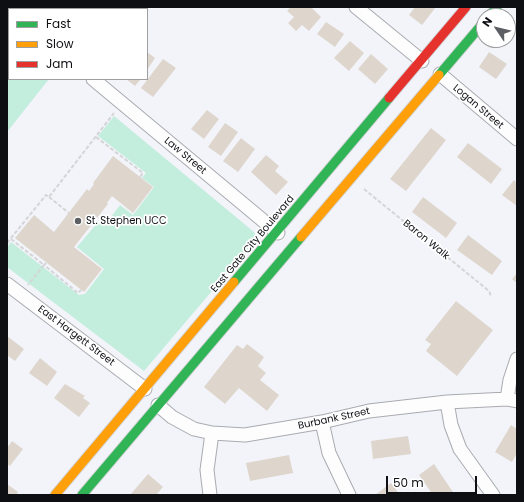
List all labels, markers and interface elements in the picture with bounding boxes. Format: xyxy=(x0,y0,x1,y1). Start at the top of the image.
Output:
legend xyxy=(8,8,148,80)
north arrow xyxy=(476,8,516,48)
text: N xyxy=(478,14,496,30)
text: Fast xyxy=(46,15,71,32)
text: Slow xyxy=(46,35,74,52)
text: Jam xyxy=(46,55,73,72)
street label: Logan Street xyxy=(450,82,506,132)
street label: Law Street xyxy=(162,135,208,177)
street label: East Gate City Boulevard xyxy=(209,193,297,295)
place label: St. Stephen UCC xyxy=(86,215,167,227)
marker: St. Stephen UCC xyxy=(73,216,83,226)
street label: Baron Walk xyxy=(400,218,452,262)
street label: East Hargett Street xyxy=(35,303,117,369)
street label: Burbank Street xyxy=(297,406,371,432)
scale bar xyxy=(388,468,479,494)
text: 50 m xyxy=(393,474,424,491)

